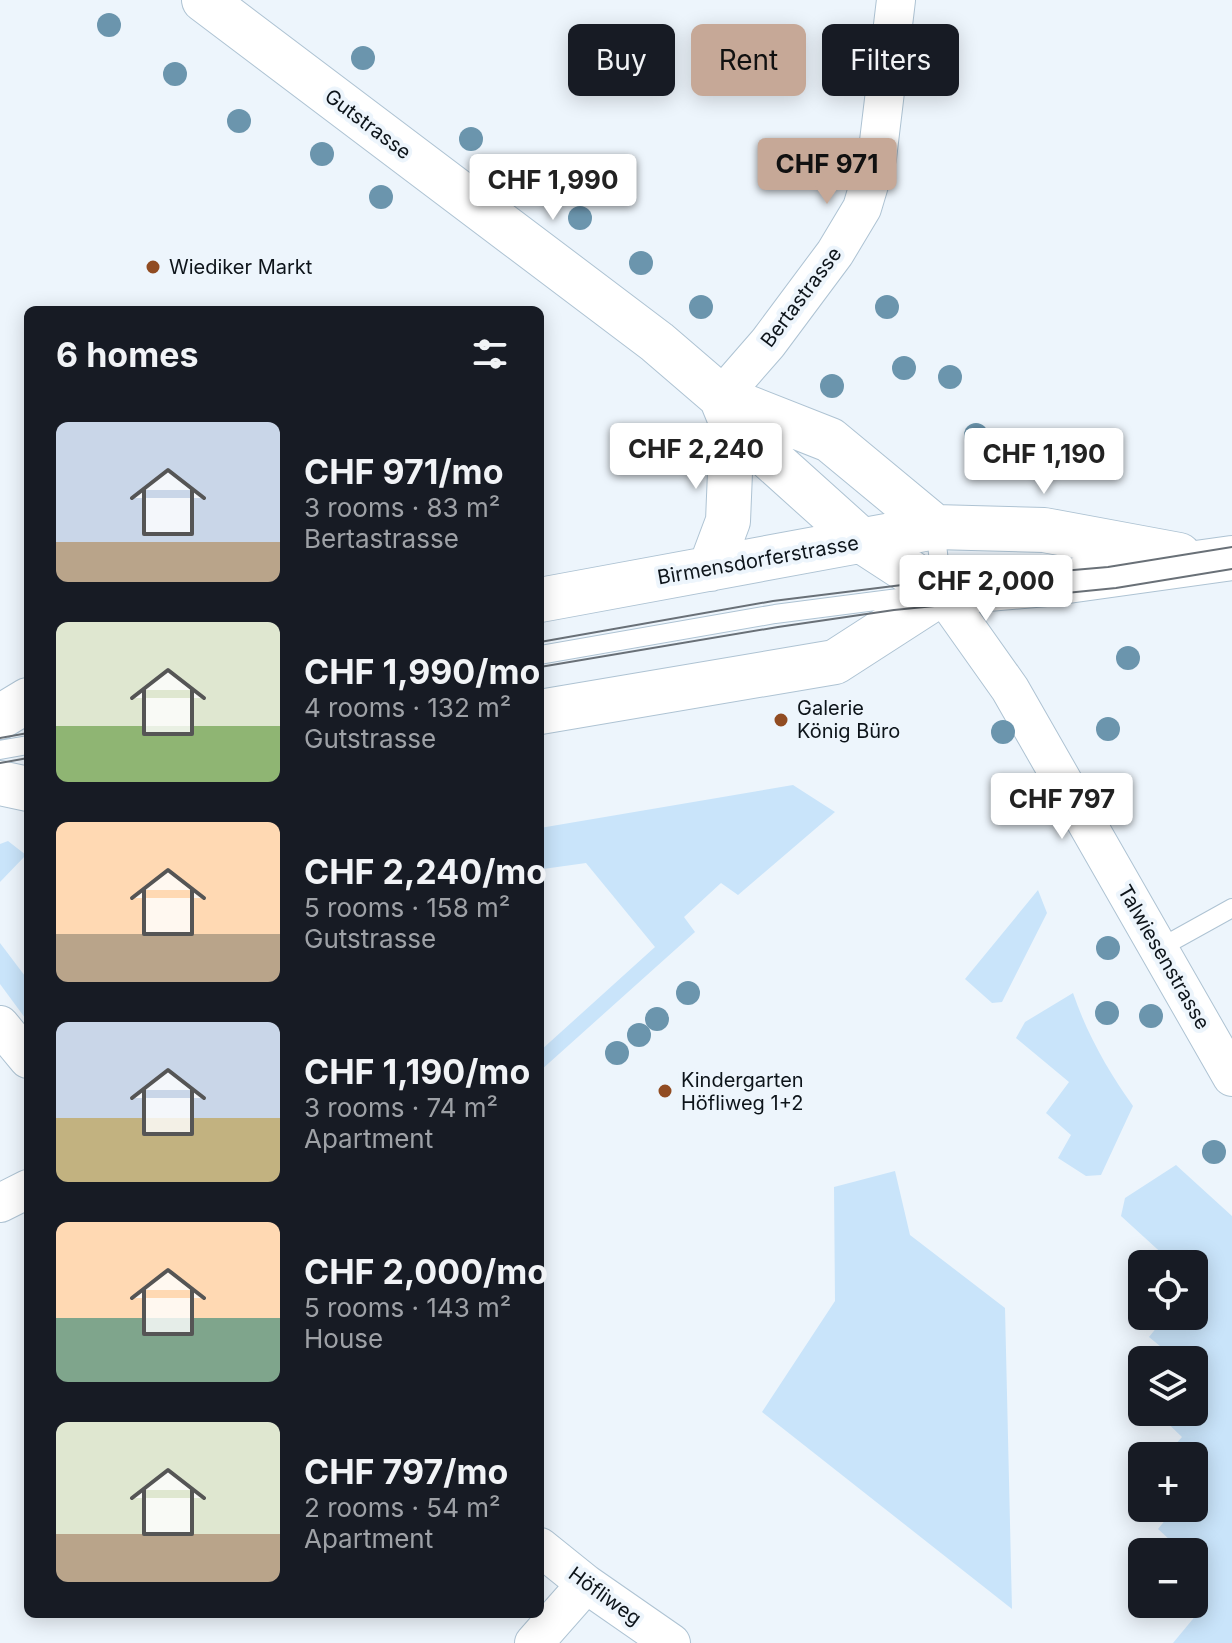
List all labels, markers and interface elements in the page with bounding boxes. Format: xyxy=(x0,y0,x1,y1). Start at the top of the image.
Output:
chip: Buy xyxy=(568,24,675,96)
chip: Rent xyxy=(691,24,806,96)
chip: Filters xyxy=(822,24,959,96)
street label: Gutstrasse xyxy=(320,84,416,164)
pin: CHF 971 xyxy=(753,138,901,206)
text: CHF 971 xyxy=(776,148,878,179)
pin: CHF 1,990 xyxy=(461,154,645,222)
text: CHF 1,990 xyxy=(488,164,618,195)
street label: Bertastrasse xyxy=(756,242,846,352)
place label: Wiediker Markt xyxy=(169,255,313,279)
marker: Wiediker Markt xyxy=(144,258,162,276)
icon: filters xyxy=(468,332,512,376)
text: 6 homes xyxy=(56,334,198,375)
pin: CHF 2,240 xyxy=(604,423,788,491)
pin: CHF 1,190 xyxy=(952,428,1136,496)
text: CHF 2,240 xyxy=(628,433,764,464)
text: CHF 1,190 xyxy=(982,438,1106,469)
text: CHF 971/mo xyxy=(304,451,503,492)
icon: home xyxy=(120,454,216,550)
text: 3 rooms · 83 m² xyxy=(304,492,500,523)
text: Bertastrasse xyxy=(304,523,459,554)
street label: Birmensdorferstrasse xyxy=(655,530,861,590)
pin: CHF 2,000 xyxy=(894,555,1078,623)
text: CHF 2,000 xyxy=(918,565,1054,596)
text: CHF 1,990/mo xyxy=(304,651,540,692)
icon: home xyxy=(120,654,216,750)
text: 4 rooms · 132 m² xyxy=(304,692,511,723)
place label: Galerie König Büro xyxy=(797,696,900,743)
marker: Galerie König Büro xyxy=(772,711,790,729)
text: Gutstrasse xyxy=(304,723,436,754)
pin: CHF 797 xyxy=(988,773,1136,841)
text: CHF 797 xyxy=(1009,783,1115,814)
text: CHF 2,240/mo xyxy=(304,851,547,892)
icon: home xyxy=(120,854,216,950)
street label: Talwiesenstrasse xyxy=(1113,880,1215,1034)
text: 5 rooms · 158 m² xyxy=(304,892,510,923)
text: Gutstrasse xyxy=(304,923,436,954)
text: CHF 1,190/mo xyxy=(304,1051,530,1092)
icon: home xyxy=(120,1054,216,1150)
place label: Kindergarten Höfliweg 1+2 xyxy=(681,1068,804,1115)
marker: Kindergarten Höfliweg 1+2 xyxy=(656,1082,674,1100)
text: 3 rooms · 74 m² xyxy=(304,1092,498,1123)
text: Apartment xyxy=(304,1123,433,1154)
map controls xyxy=(1128,1250,1208,1618)
button: locate xyxy=(1128,1250,1208,1330)
text: CHF 2,000/mo xyxy=(304,1251,548,1292)
icon: home xyxy=(120,1254,216,1350)
text: 5 rooms · 143 m² xyxy=(304,1292,511,1323)
text: House xyxy=(304,1323,383,1354)
button: layers xyxy=(1128,1346,1208,1426)
button: + xyxy=(1128,1442,1208,1522)
text: CHF 797/mo xyxy=(304,1451,508,1492)
icon: home xyxy=(120,1454,216,1550)
text: 2 rooms · 54 m² xyxy=(304,1492,501,1523)
text: Apartment xyxy=(304,1523,433,1554)
button: − xyxy=(1128,1538,1208,1618)
street label: Höfliweg xyxy=(564,1562,646,1630)

